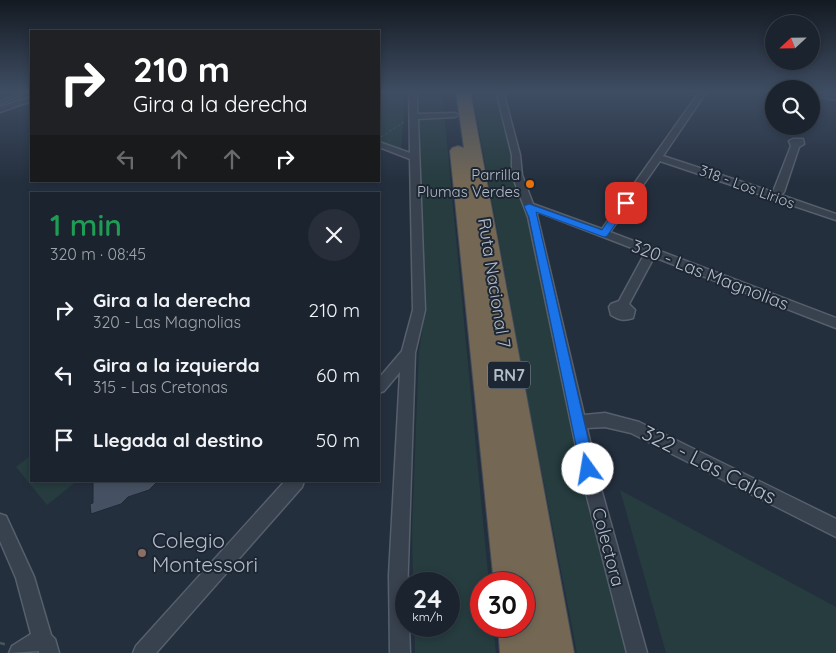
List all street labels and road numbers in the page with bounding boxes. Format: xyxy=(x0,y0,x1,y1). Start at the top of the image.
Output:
street label: 318 - Los Lirios xyxy=(697,161,797,213)
street label: Ruta Nacional 7 xyxy=(473,216,516,350)
street label: 320 - Las Magnolias xyxy=(628,234,792,315)
road number: RN7 xyxy=(488,362,530,388)
street label: 322 - Las Calas xyxy=(638,419,781,509)
street label: Colectora xyxy=(587,505,630,589)

